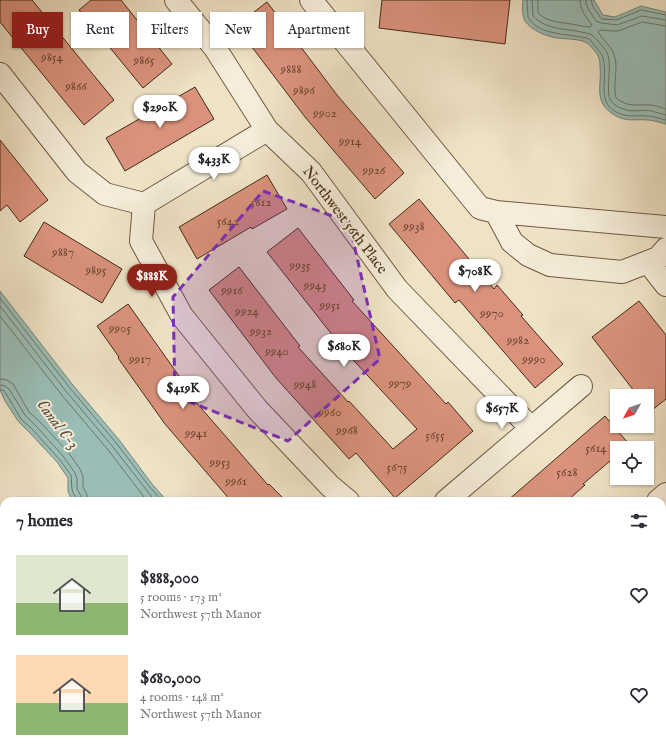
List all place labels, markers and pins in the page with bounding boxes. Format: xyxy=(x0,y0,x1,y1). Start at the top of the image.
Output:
pin: $290K xyxy=(132,95,188,129)
pin: $433K xyxy=(186,147,242,181)
pin: $708K xyxy=(447,259,503,293)
pin: $888K xyxy=(124,264,180,298)
pin: $680K xyxy=(316,334,372,368)
pin: $419K xyxy=(155,376,211,410)
pin: $657K xyxy=(474,396,530,430)

